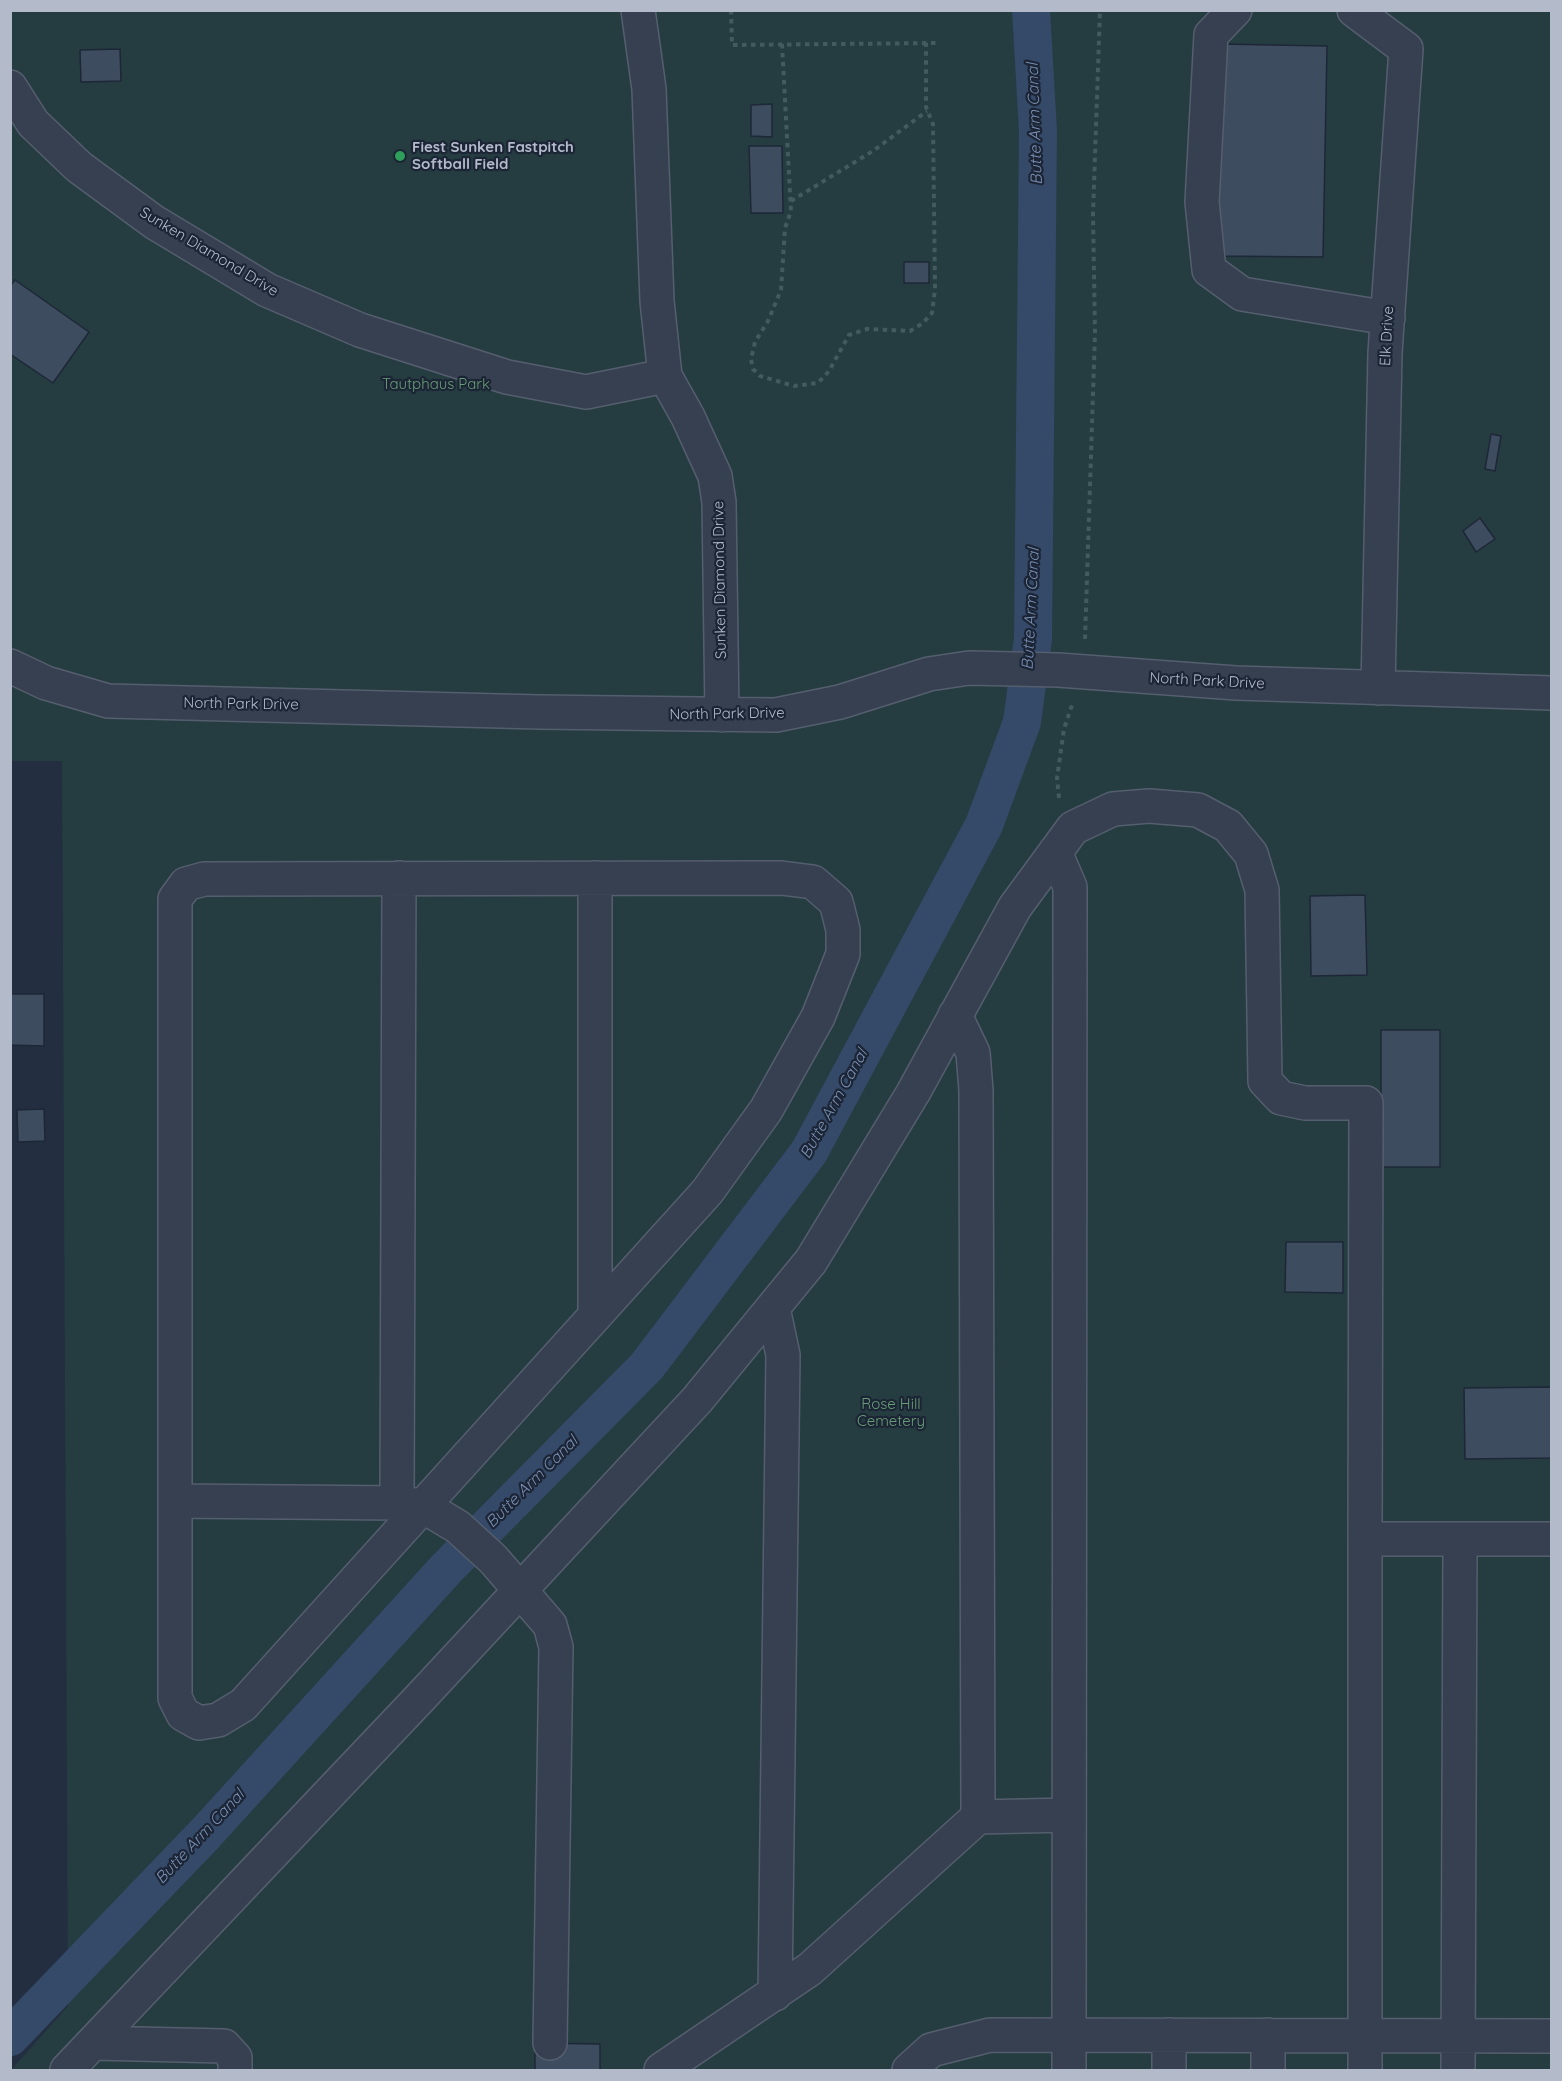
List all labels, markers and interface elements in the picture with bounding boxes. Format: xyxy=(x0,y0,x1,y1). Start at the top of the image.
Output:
water label: Butte Arm Canal xyxy=(1023,63,1047,185)
place label: Fiest Sunken Fastpitch Softball Field xyxy=(412,138,574,173)
marker: Fiest Sunken Fastpitch Softball Field xyxy=(393,149,407,163)
street label: Sunken Diamond Drive xyxy=(136,204,282,300)
street label: Elk Drive xyxy=(1376,305,1398,367)
park label: Tautphaus Park xyxy=(382,375,490,393)
street label: Sunken Diamond Drive xyxy=(710,501,730,659)
water label: Butte Arm Canal xyxy=(1018,548,1044,670)
street label: North Park Drive xyxy=(1149,669,1265,693)
street label: North Park Drive xyxy=(183,694,299,714)
street label: North Park Drive xyxy=(669,704,785,724)
water label: Butte Arm Canal xyxy=(796,1046,872,1162)
park label: Rose Hill Cemetery xyxy=(857,1395,925,1430)
water label: Butte Arm Canal xyxy=(482,1432,582,1532)
water label: Butte Arm Canal xyxy=(151,1786,249,1888)

